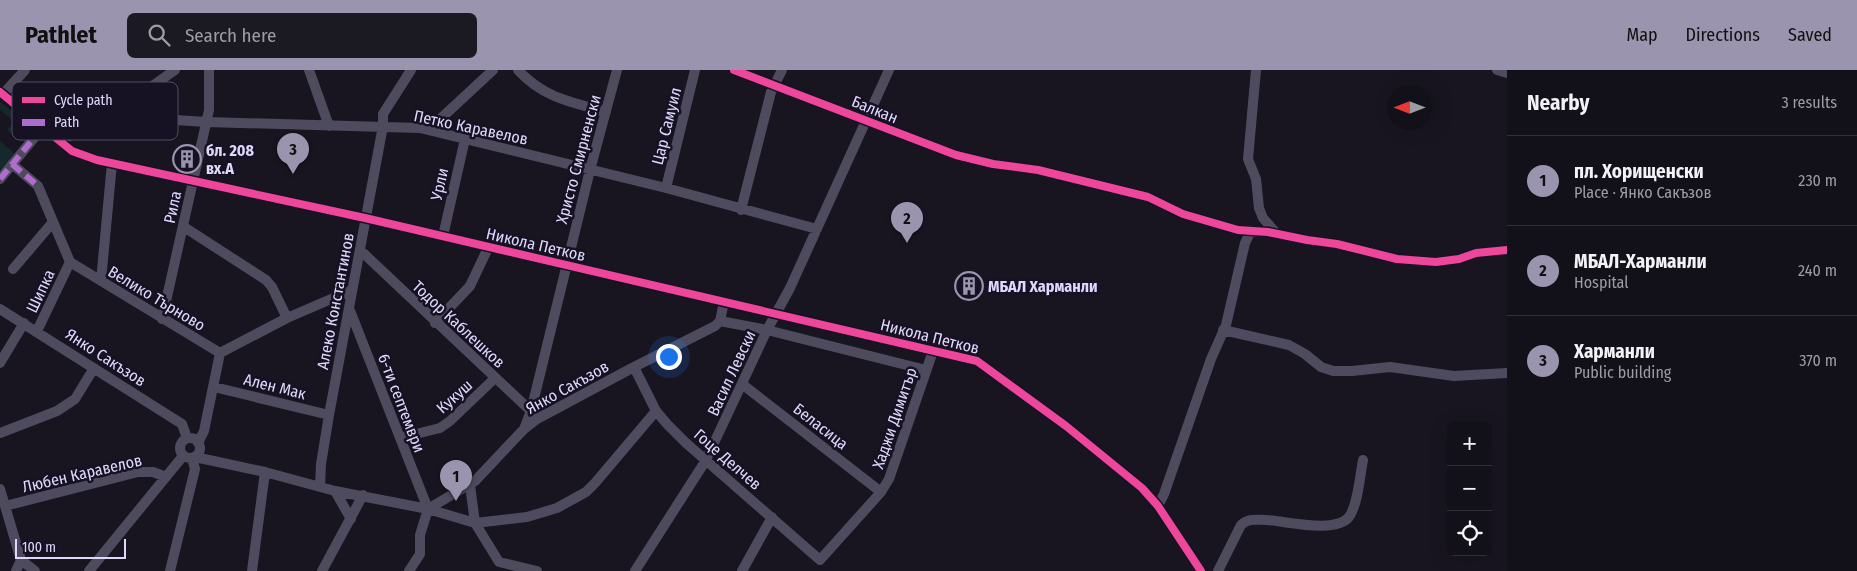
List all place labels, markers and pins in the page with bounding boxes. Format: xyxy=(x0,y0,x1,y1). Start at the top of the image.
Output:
pin: 3 xyxy=(277,133,309,174)
place label: бл. 208 вх.А xyxy=(206,141,255,178)
building icon: бл. 208 вх.А xyxy=(172,144,202,174)
pin: 2 xyxy=(891,202,923,243)
building icon: МБАЛ Харманли xyxy=(954,271,984,301)
place label: МБАЛ Харманли xyxy=(988,277,1098,296)
pin: 1 xyxy=(440,460,472,501)

